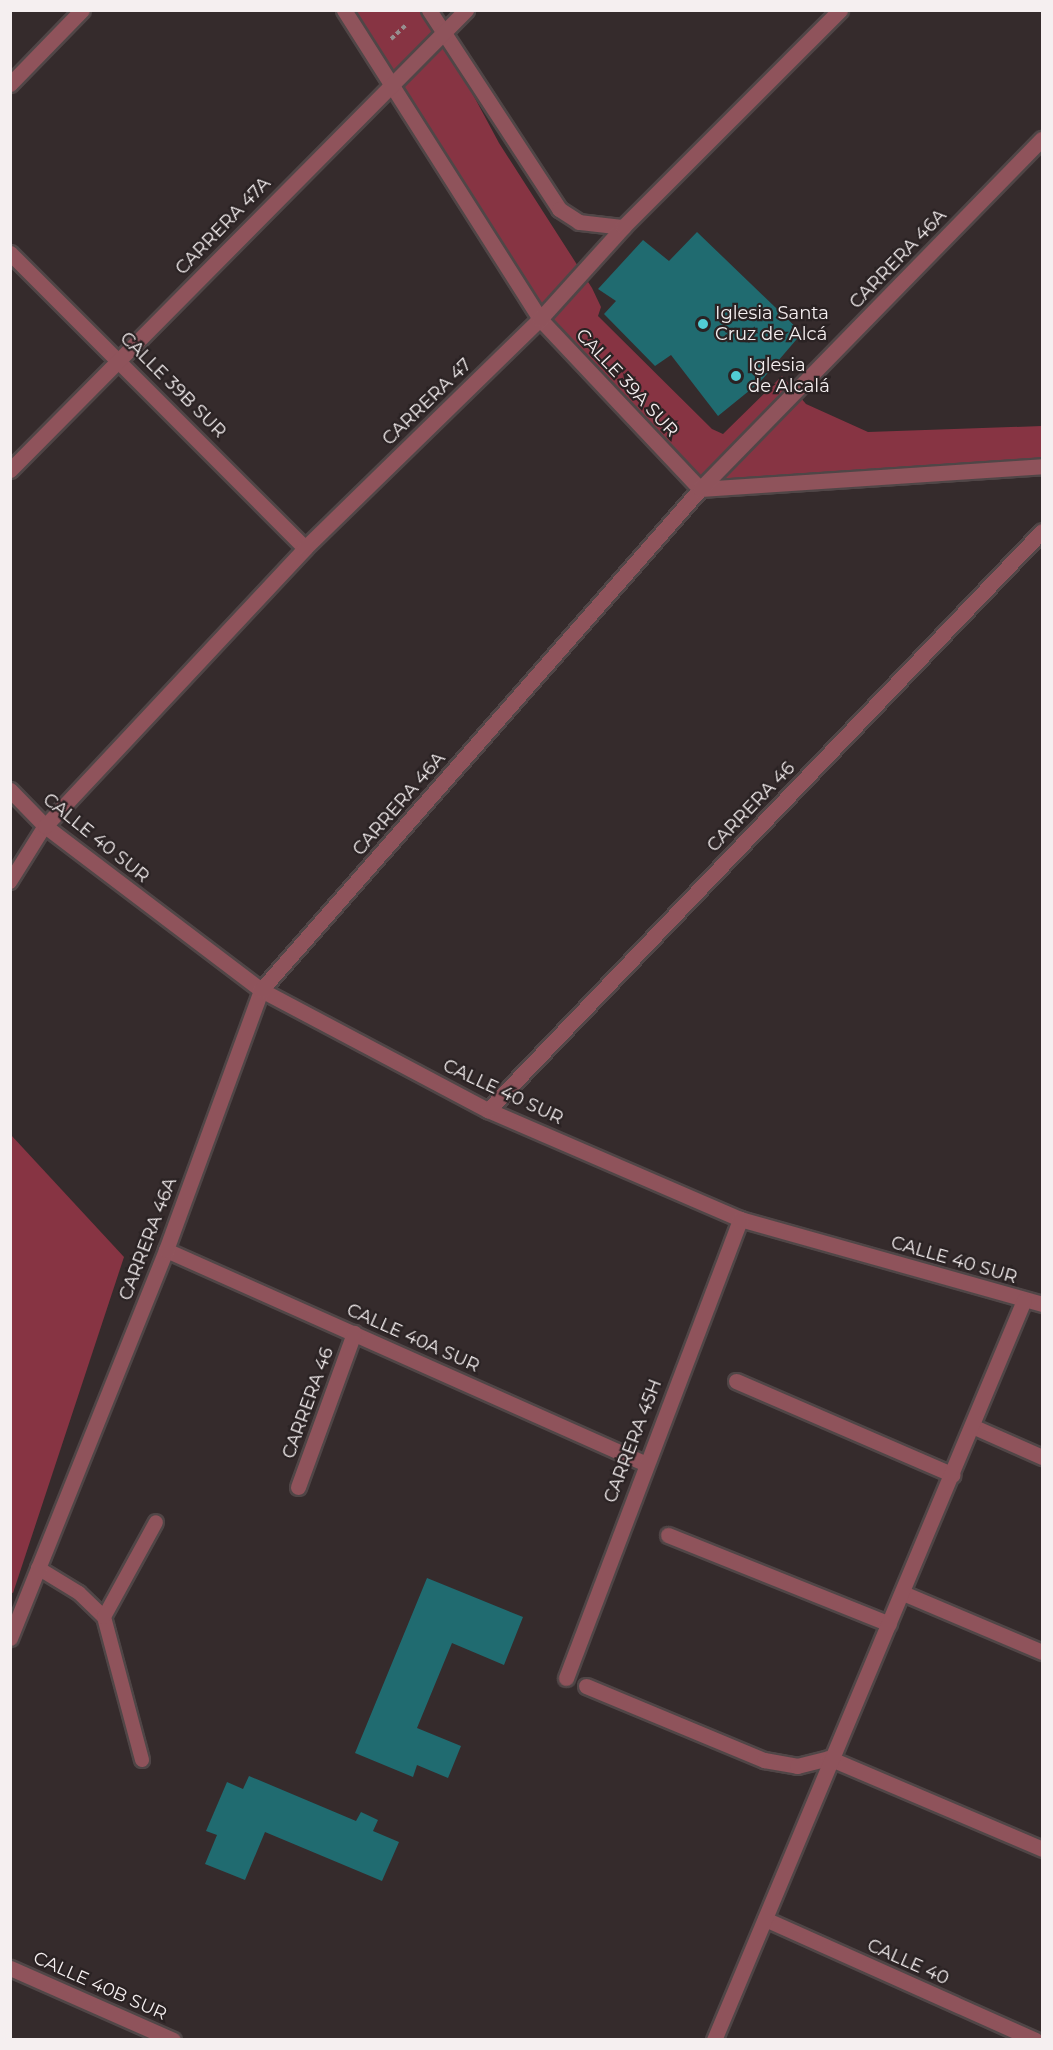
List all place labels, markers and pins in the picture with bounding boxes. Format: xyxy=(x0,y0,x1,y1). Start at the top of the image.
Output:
place label: Iglesia Santa Cruz de Alcá xyxy=(715,303,829,346)
marker: Iglesia Santa Cruz de Alcá xyxy=(696,317,710,331)
place label: Iglesia de Alcalá xyxy=(748,355,830,398)
marker: Iglesia de Alcalá xyxy=(729,369,743,383)

